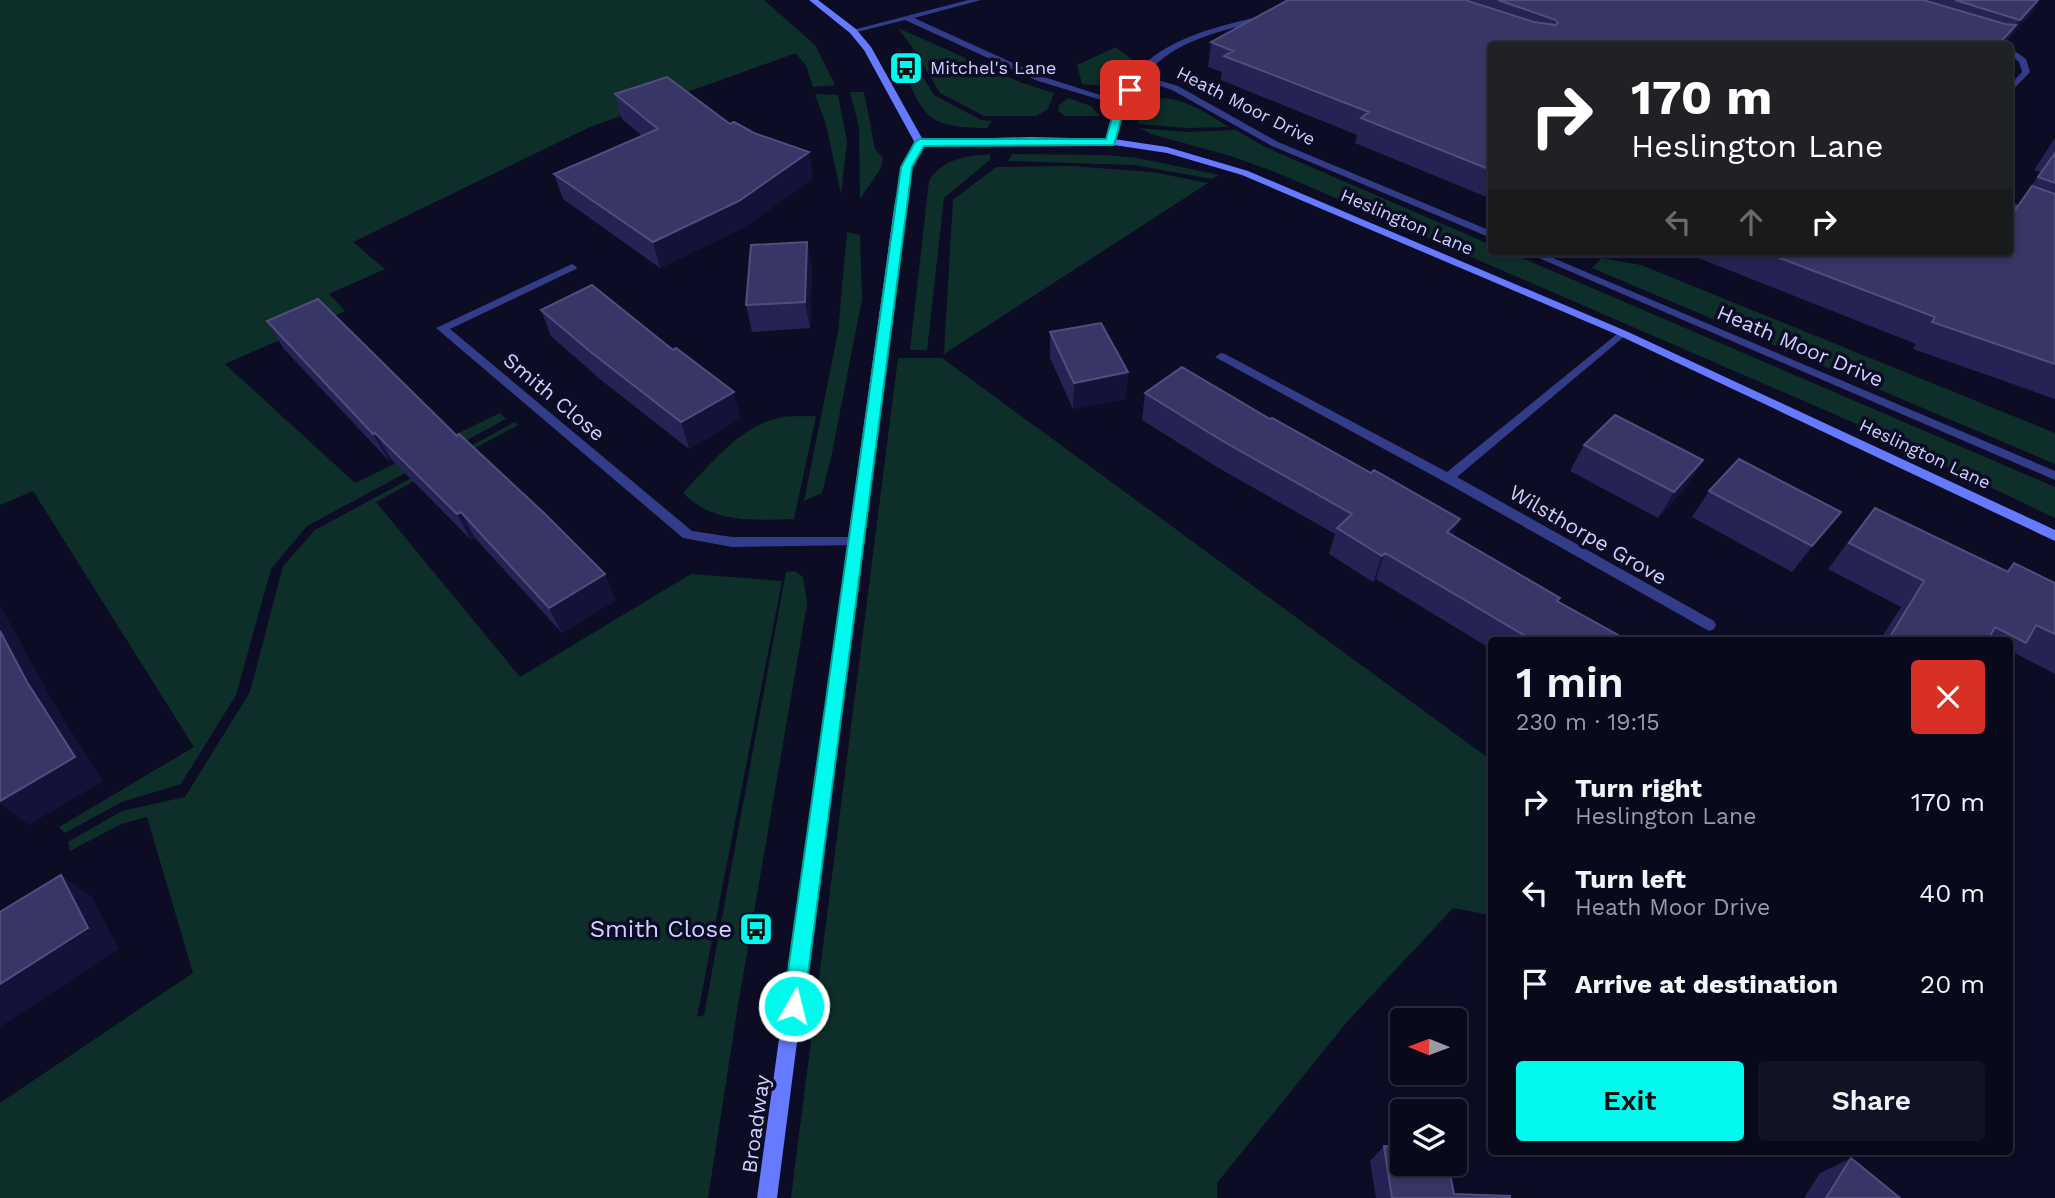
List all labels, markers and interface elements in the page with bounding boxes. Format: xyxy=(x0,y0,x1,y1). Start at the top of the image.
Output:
bus stop icon: Mitchel's Lane xyxy=(887,49,925,87)
place label: Mitchel's Lane xyxy=(930,57,1057,78)
pin xyxy=(1100,60,1160,120)
street label: Heath Moor Drive xyxy=(1173,62,1319,150)
text: 170 m xyxy=(1631,68,1772,126)
icon: right xyxy=(1516,70,1607,161)
icon: arrive xyxy=(1111,71,1149,109)
text: Heslington Lane xyxy=(1631,127,1884,165)
street label: Heslington Lane xyxy=(1338,184,1477,259)
icon: left xyxy=(1659,203,1697,241)
icon: ahead xyxy=(1732,203,1770,241)
icon: right xyxy=(1805,203,1843,241)
street label: Heath Moor Drive xyxy=(1713,299,1887,392)
street label: Smith Close xyxy=(499,347,610,446)
street label: Heslington Lane xyxy=(1856,414,1994,493)
street label: Wilsthorpe Grove xyxy=(1505,479,1671,590)
text: 1 min xyxy=(1516,658,1624,707)
button: close xyxy=(1911,660,1985,734)
text: 230 m · 19:15 xyxy=(1516,709,1660,736)
text: Turn right xyxy=(1575,773,1702,803)
icon: right xyxy=(1516,783,1554,821)
text: 170 m xyxy=(1911,787,1985,817)
text: Heslington Lane xyxy=(1575,803,1757,830)
text: Turn left xyxy=(1575,864,1686,894)
icon: left xyxy=(1516,874,1554,912)
text: 40 m xyxy=(1919,878,1985,908)
text: Heath Moor Drive xyxy=(1575,894,1770,921)
bus stop icon: Smith Close xyxy=(737,910,775,948)
place label: Smith Close xyxy=(590,915,732,943)
icon: arrive xyxy=(1516,965,1554,1003)
position arrow xyxy=(757,969,831,1043)
text: Arrive at destination xyxy=(1575,969,1838,999)
text: 20 m xyxy=(1920,969,1985,999)
north arrow xyxy=(1390,1008,1466,1085)
map controls xyxy=(1390,1008,1467,1176)
button: Exit xyxy=(1516,1061,1744,1141)
button: Share xyxy=(1758,1061,1985,1141)
street label: Broadway xyxy=(736,1073,775,1175)
button: layers xyxy=(1390,1099,1467,1176)

